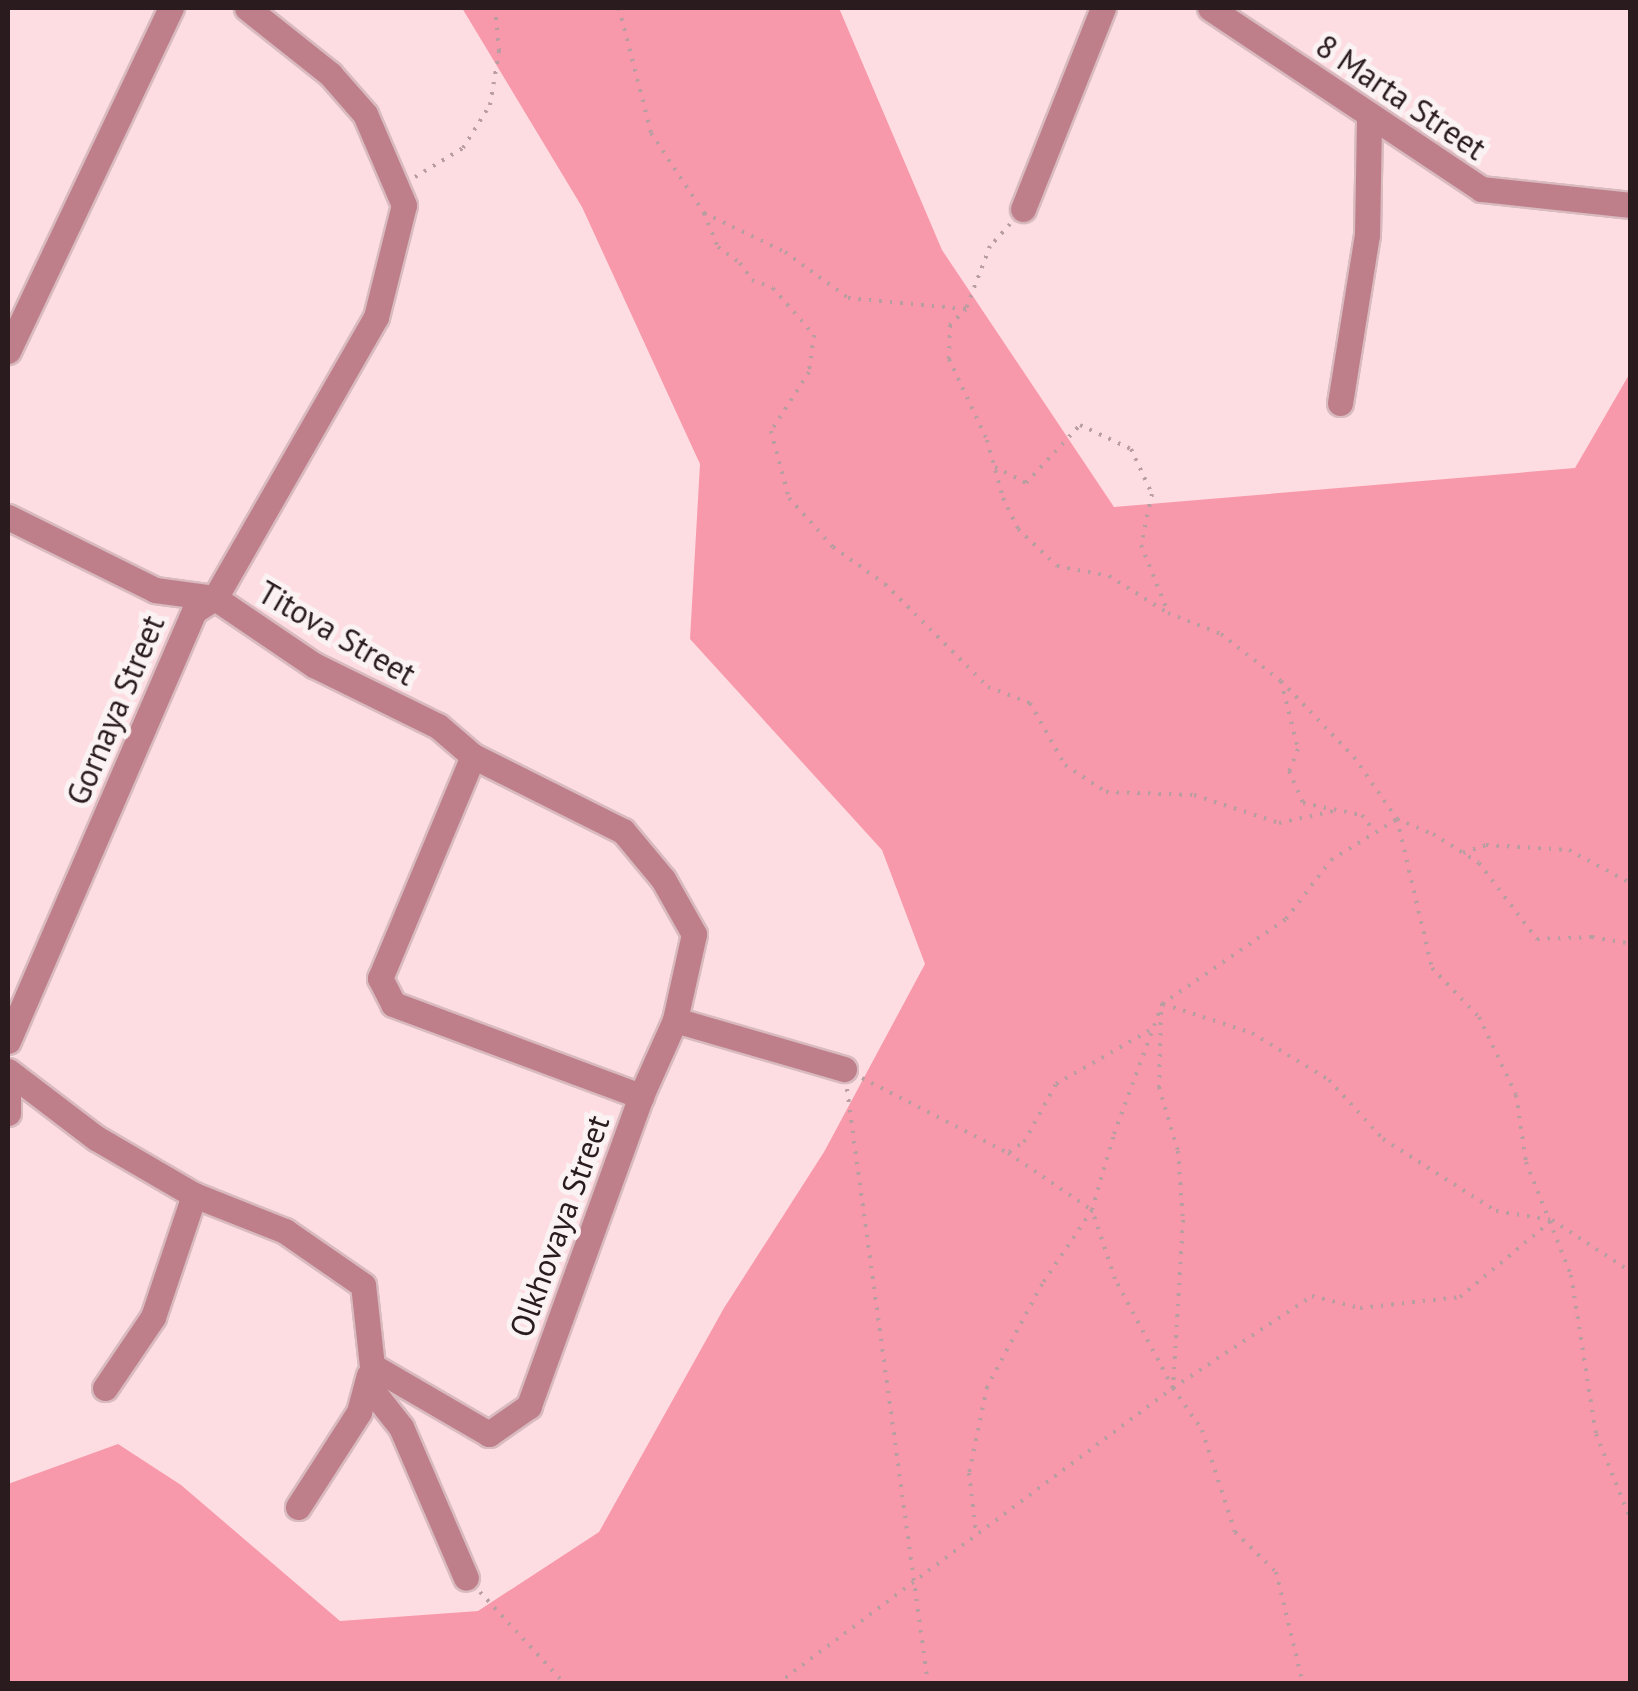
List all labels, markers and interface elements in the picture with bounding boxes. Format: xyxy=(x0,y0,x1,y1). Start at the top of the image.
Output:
street label: 8 Marta Street xyxy=(1309,26,1493,168)
street label: Titova Street xyxy=(252,573,422,693)
street label: Gornaya Street xyxy=(58,610,172,810)
street label: Olkhovaya Street xyxy=(501,1110,617,1342)

